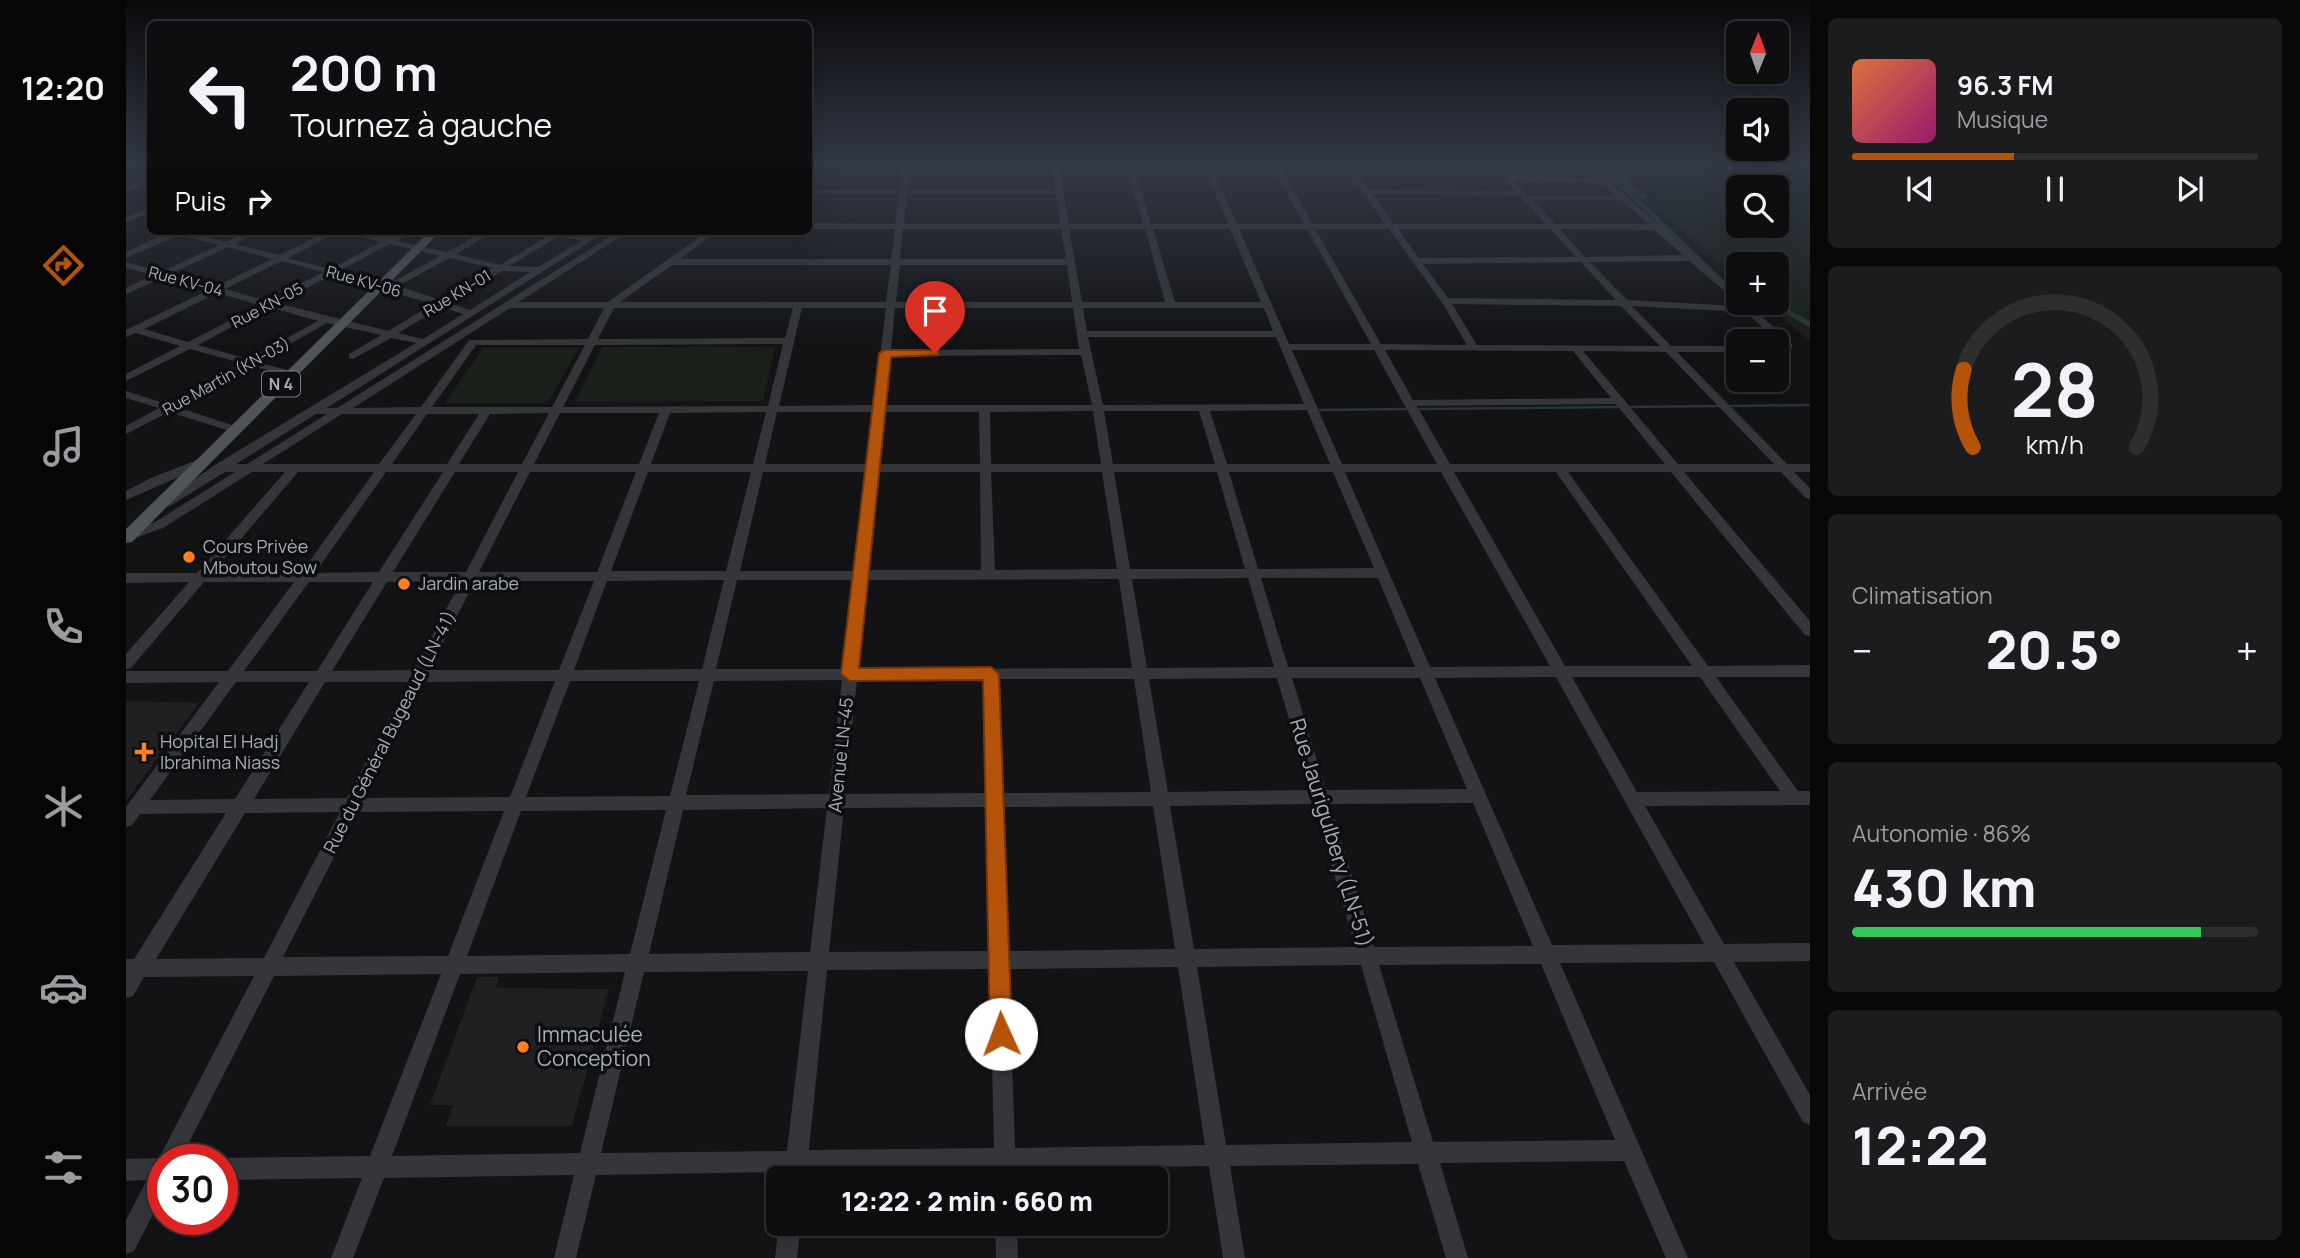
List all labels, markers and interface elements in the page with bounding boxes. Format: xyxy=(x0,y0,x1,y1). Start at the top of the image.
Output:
north arrow xyxy=(1726,21,1788,84)
map controls xyxy=(1726,21,1789,392)
text: 200 m xyxy=(290,39,438,106)
icon: left xyxy=(175,49,266,140)
text: 12:20 xyxy=(21,66,105,110)
text: 96.3 FM xyxy=(1957,67,2053,103)
button: sound xyxy=(1726,98,1789,161)
text: Tournez à gauche xyxy=(290,103,552,147)
text: Musique xyxy=(1957,103,2048,135)
icon: previous xyxy=(1901,170,1939,208)
icon: pause xyxy=(2036,170,2074,208)
icon: next xyxy=(2171,170,2209,208)
button: search xyxy=(1726,175,1789,238)
icon: right xyxy=(240,182,278,220)
text: Puis xyxy=(175,183,226,219)
icon: directions xyxy=(39,241,88,290)
button: + xyxy=(1726,252,1789,315)
street label: Rue KV-04 xyxy=(146,260,226,302)
street label: Rue KV-06 xyxy=(324,260,404,302)
street label: Rue KN-01 xyxy=(419,264,495,322)
street label: Rue KN-05 xyxy=(227,277,307,333)
pin xyxy=(905,281,965,353)
icon: arrive xyxy=(916,292,954,330)
button: − xyxy=(1726,329,1789,392)
street label: Rue Martin (KN-03) xyxy=(158,332,294,420)
text: 28 xyxy=(2011,339,2099,439)
road number: N 4 xyxy=(262,372,300,396)
icon: music xyxy=(39,422,88,471)
text: km/h xyxy=(2026,427,2084,462)
place label: Cours Privèe Mboutou Sow xyxy=(203,534,317,579)
marker: Cours Privèe Mboutou Sow xyxy=(181,549,197,565)
place label: Jardin arabe xyxy=(418,571,519,595)
marker: Jardin arabe xyxy=(396,576,412,592)
text: Climatisation xyxy=(1852,579,1993,611)
icon: phone xyxy=(39,602,88,651)
street label: Rue du Général Bugeaud (LN-41) xyxy=(317,606,461,857)
text: 20.5° xyxy=(1986,614,2123,685)
text: − xyxy=(1852,624,1873,676)
text: + xyxy=(2236,624,2258,676)
street label: Avenue LN-45 xyxy=(822,696,858,814)
street label: Rue Jaurigulbery (LN-51) xyxy=(1284,715,1380,951)
place label: Hopital El Hadj Ibrahima Niass xyxy=(160,729,280,774)
marker: Hopital El Hadj Ibrahima Niass xyxy=(134,742,154,762)
icon: climate xyxy=(39,782,88,831)
text: Autonomie · 86% xyxy=(1852,817,2031,849)
text: 430 km xyxy=(1852,852,2037,923)
icon: car xyxy=(39,963,88,1012)
position arrow xyxy=(964,997,1038,1071)
place label: Immaculée Conception xyxy=(537,1020,651,1072)
marker: Immaculée Conception xyxy=(515,1039,531,1055)
text: Arrivée xyxy=(1852,1075,1927,1107)
text: 12:22 xyxy=(1852,1110,1988,1181)
icon: filters xyxy=(39,1143,88,1192)
speed limit sign: 30 xyxy=(147,1144,238,1235)
text: 12:22 · 2 min · 660 m xyxy=(841,1183,1093,1219)

